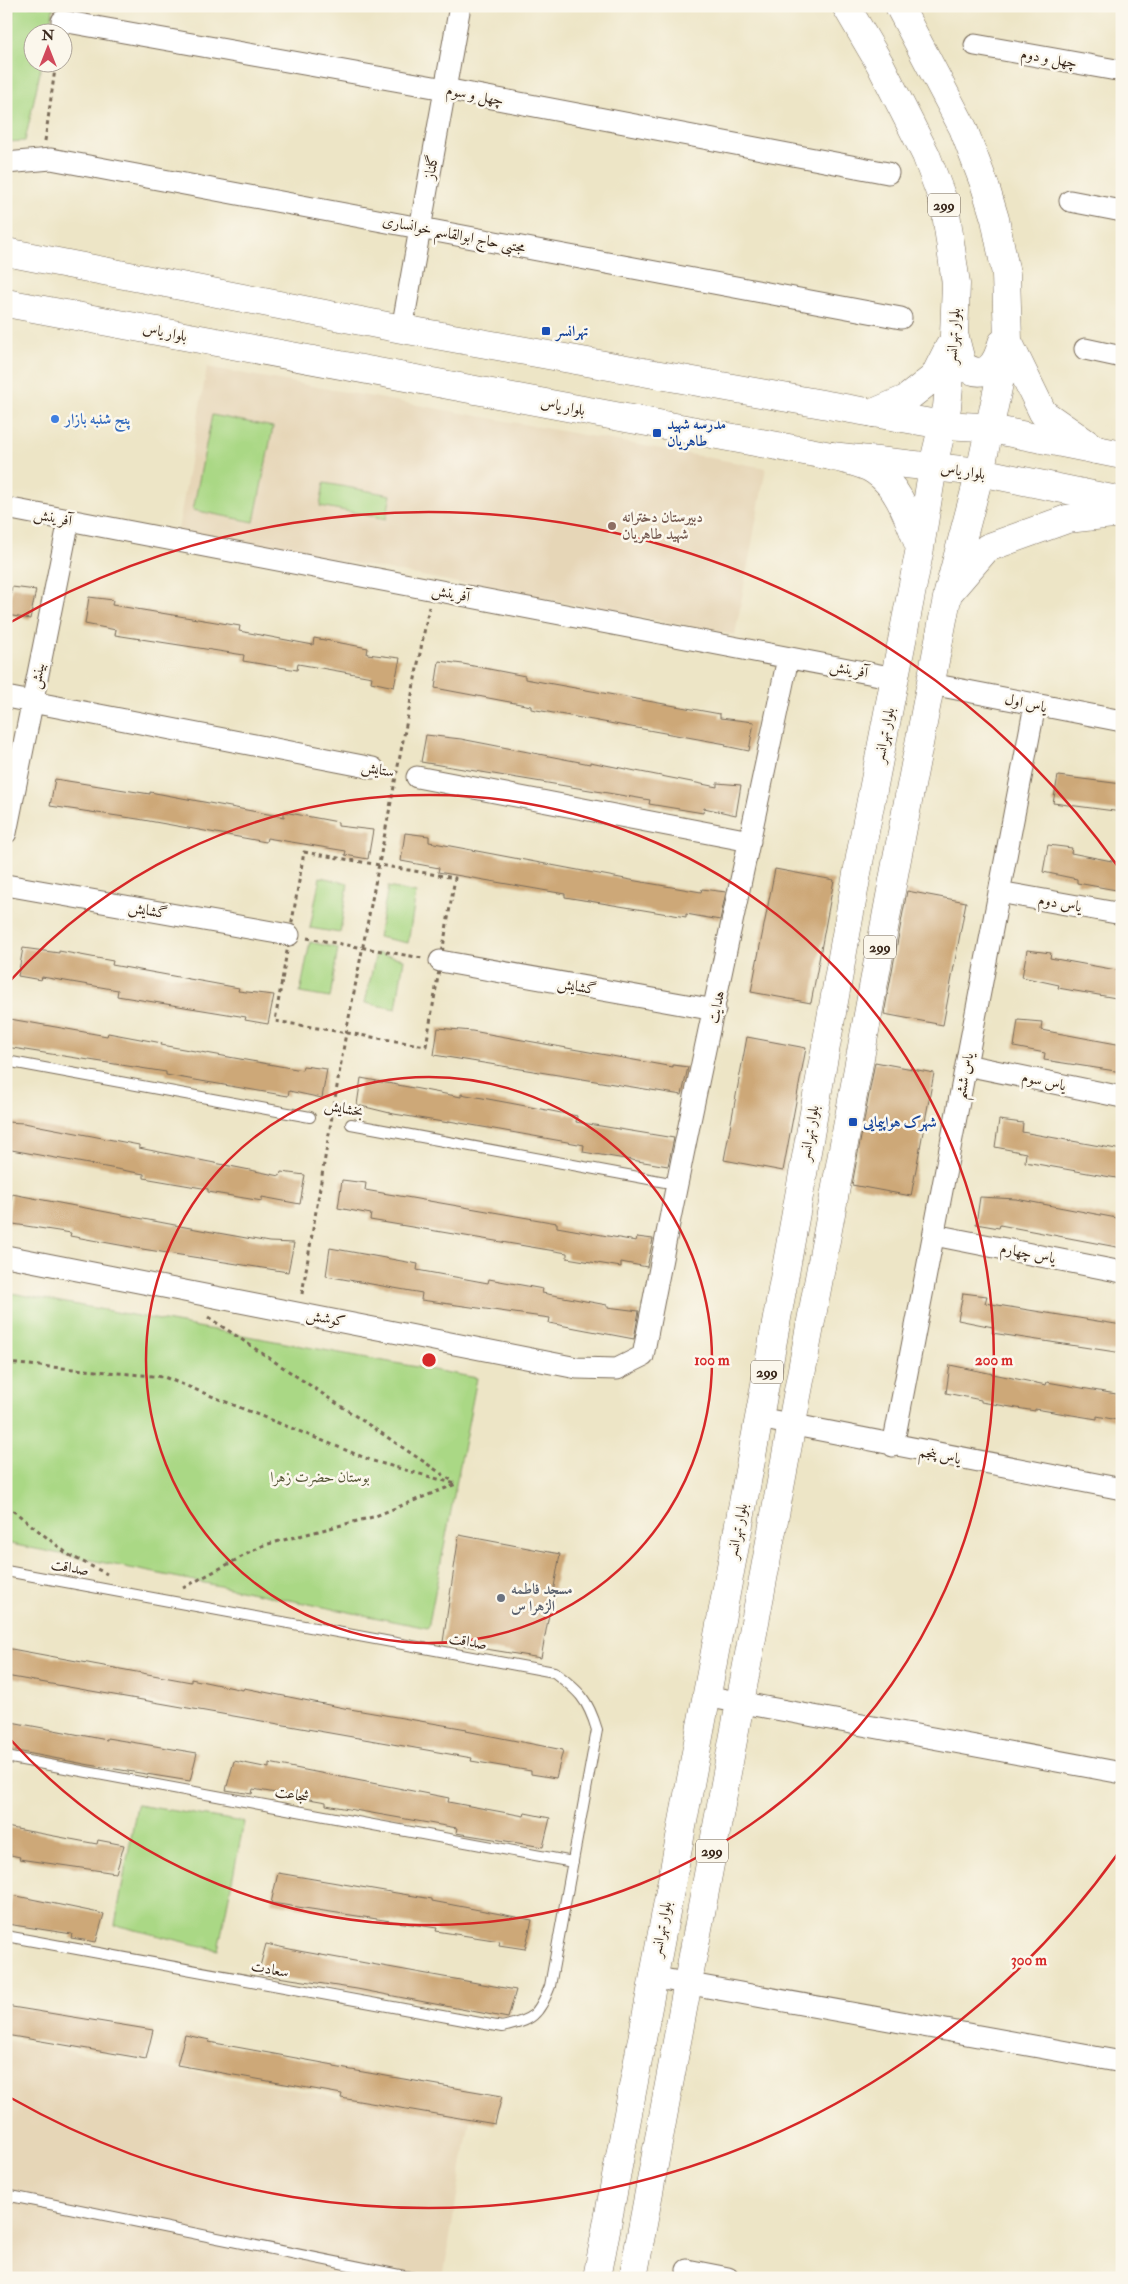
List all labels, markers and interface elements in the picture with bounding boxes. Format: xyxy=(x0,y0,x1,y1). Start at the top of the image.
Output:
north arrow xyxy=(22,22,72,72)
text: N xyxy=(41,27,55,44)
street label: چهل و دوم xyxy=(1019,44,1079,76)
street label: چهل و سوم xyxy=(444,81,505,113)
street label: گلناز xyxy=(420,153,443,183)
road number: 299 xyxy=(928,194,960,216)
street label: مجتبی حاج ابوالقاسم خوانساری xyxy=(380,211,527,263)
street label: بلوار تهرانسر xyxy=(942,307,965,367)
street label: بلوار یاس xyxy=(141,319,189,346)
place label: تهرانسر xyxy=(554,322,589,342)
marker: تهرانسر xyxy=(540,325,552,337)
street label: بلوار یاس xyxy=(539,393,587,420)
place label: پنج شنبه بازار xyxy=(63,410,131,433)
marker: پنج شنبه بازار xyxy=(49,413,61,425)
place label: مدرسه شهید طاهریان xyxy=(667,415,726,451)
marker: مدرسه شهید طاهریان xyxy=(651,427,663,439)
street label: بلوار یاس xyxy=(939,459,987,484)
street label: آفرینش xyxy=(32,504,75,531)
place label: دبیرستان دخترانه شهید طاهریان xyxy=(622,508,703,544)
marker: دبیرستان دخترانه شهید طاهریان xyxy=(606,520,618,532)
street label: آفرینش xyxy=(430,580,473,607)
street label: آفرینش xyxy=(828,656,871,683)
street label: بینش xyxy=(26,661,49,691)
street label: یاس اول xyxy=(1003,690,1050,717)
street label: بلوار تهرانسر xyxy=(869,706,899,766)
street label: ستایش xyxy=(360,757,396,782)
street label: یاس دوم xyxy=(1036,890,1084,920)
street label: گشایش xyxy=(127,898,169,923)
road number: 299 xyxy=(864,936,896,959)
street label: گشایش xyxy=(556,974,598,999)
street label: هدایت xyxy=(704,989,729,1025)
street label: یاس ششم xyxy=(951,1050,983,1102)
street label: یاس سوم xyxy=(1019,1068,1069,1099)
street label: بخشایش xyxy=(323,1095,365,1122)
street label: بلوار تهرانسر xyxy=(795,1104,824,1164)
place label: شهرک هواپیمایی xyxy=(862,1113,937,1132)
marker: شهرک هواپیمایی xyxy=(847,1116,859,1128)
street label: یاس چهارم xyxy=(998,1239,1058,1271)
street label: کوشش xyxy=(305,1305,347,1332)
centre of rings xyxy=(420,1351,438,1369)
text: 100 m xyxy=(694,1351,730,1370)
text: 200 m xyxy=(975,1351,1013,1370)
road number: 299 xyxy=(751,1360,783,1384)
street label: یاس پنجم xyxy=(917,1442,964,1473)
park label: بوستان حضرت زهرا xyxy=(270,1468,370,1487)
street label: بلوار تهرانسر xyxy=(722,1502,752,1562)
street label: صداقت xyxy=(49,1555,91,1580)
place label: مسجد فاطمه الزهرا س xyxy=(511,1580,573,1616)
marker: مسجد فاطمه الزهرا س xyxy=(495,1592,507,1604)
street label: صداقت xyxy=(447,1629,489,1654)
street label: شجاعت xyxy=(273,1782,311,1807)
road number: 299 xyxy=(696,1840,728,1862)
street label: بلوار تهرانسر xyxy=(646,1900,676,1960)
text: 300 m xyxy=(1011,1951,1047,1970)
street label: سعادت xyxy=(250,1957,290,1982)

